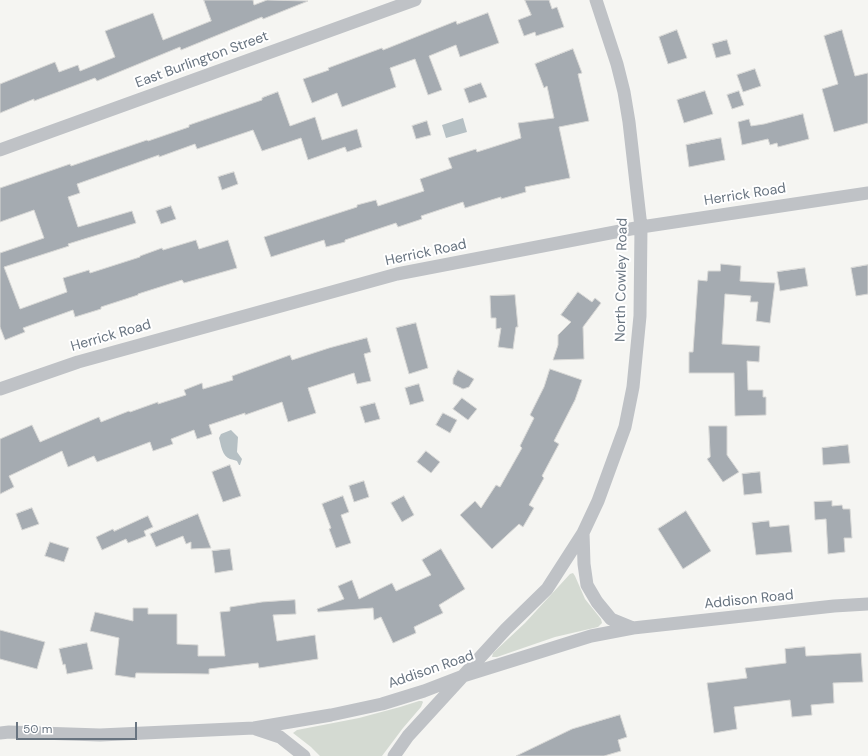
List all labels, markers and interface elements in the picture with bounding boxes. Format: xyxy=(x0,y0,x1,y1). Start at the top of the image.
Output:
street label: East Burlington Street xyxy=(133,28,271,92)
street label: Herrick Road xyxy=(703,180,787,210)
street label: North Cowley Road xyxy=(613,218,631,342)
street label: Herrick Road xyxy=(384,236,468,270)
street label: Herrick Road xyxy=(69,317,153,355)
street label: Addison Road xyxy=(704,587,794,613)
street label: Addison Road xyxy=(386,647,476,693)
scale bar xyxy=(18,714,139,740)
text: 50 m xyxy=(23,721,52,737)

